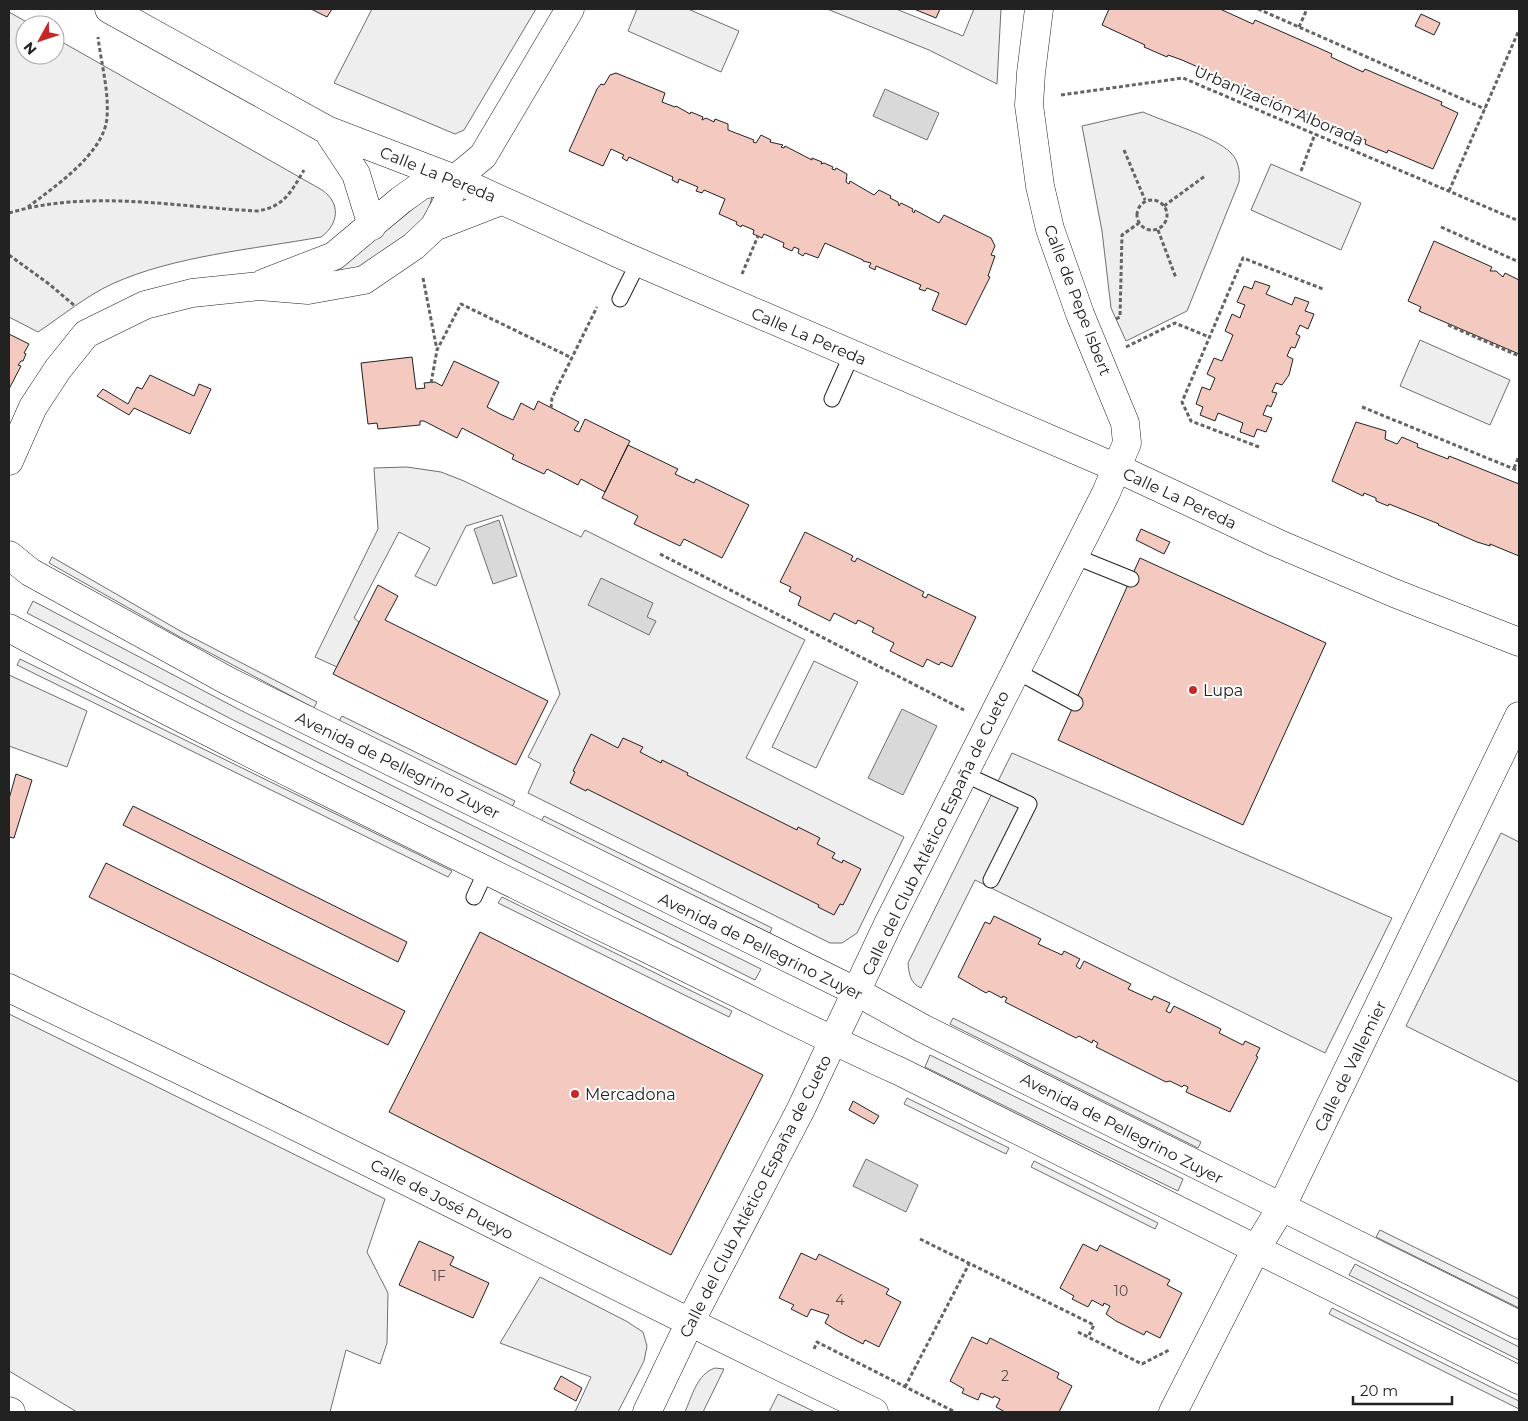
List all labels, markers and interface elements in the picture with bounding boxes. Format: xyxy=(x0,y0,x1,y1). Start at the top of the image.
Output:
north arrow xyxy=(15,15,65,65)
text: N xyxy=(20,38,41,58)
street label: Urbanización Alborada xyxy=(1191,61,1366,150)
street label: Calle La Pereda xyxy=(377,143,499,206)
street label: Calle de Pepe Isbert xyxy=(1040,222,1115,379)
street label: Calle La Pereda xyxy=(748,304,869,369)
street label: Calle La Pereda xyxy=(1120,464,1240,533)
place label: Lupa xyxy=(1203,681,1243,700)
marker: Lupa xyxy=(1187,684,1199,696)
street label: Calle del Club Atlético España de Cueto xyxy=(858,688,1013,979)
street label: Avenida de Pellegrino Zuyer xyxy=(293,708,503,823)
street label: Avenida de Pellegrino Zuyer xyxy=(656,889,866,1004)
street label: Calle de Vallemier xyxy=(1311,998,1390,1135)
street label: Calle del Club Atlético España de Cueto xyxy=(676,1052,835,1341)
street label: Avenida de Pellegrino Zuyer xyxy=(1017,1069,1226,1188)
place label: Mercadona xyxy=(585,1085,676,1104)
marker: Mercadona xyxy=(569,1088,581,1100)
street label: Calle de José Pueyo xyxy=(367,1155,516,1244)
house number: 1F xyxy=(432,1267,446,1285)
house number: 10 xyxy=(1114,1282,1128,1300)
house number: 4 xyxy=(835,1291,845,1309)
house number: 2 xyxy=(1001,1367,1009,1385)
scale bar xyxy=(1353,1374,1452,1406)
text: 20 m xyxy=(1360,1381,1398,1400)

